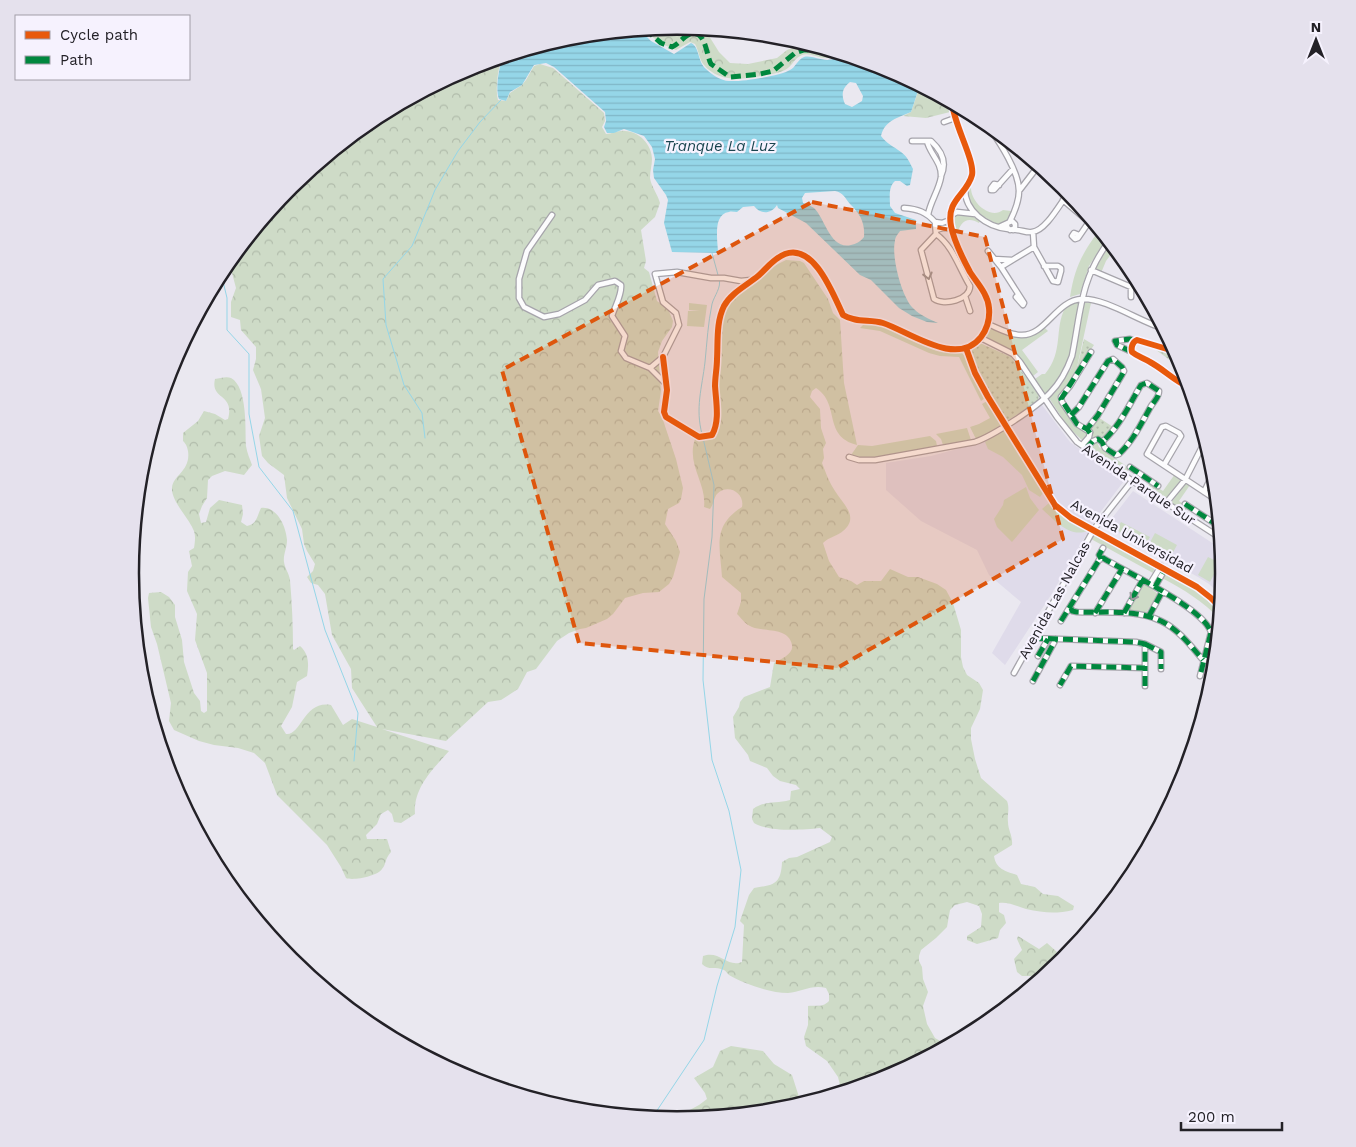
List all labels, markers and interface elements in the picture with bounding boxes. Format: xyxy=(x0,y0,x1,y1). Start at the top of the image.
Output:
legend xyxy=(15,15,190,80)
north arrow xyxy=(1291,15,1341,65)
text: N xyxy=(1311,19,1321,35)
text: Cycle path xyxy=(60,26,138,44)
text: Path xyxy=(60,51,93,69)
water label: Tranque La Luz xyxy=(664,137,776,155)
one-way arrow xyxy=(922,271,933,280)
street label: Avenida Parque Sur xyxy=(1079,440,1199,528)
street label: Avenida Universidad xyxy=(1068,496,1196,576)
street label: Avenida Las Nalcas xyxy=(1015,539,1093,661)
one-way arrow xyxy=(1130,592,1140,601)
scale bar xyxy=(1181,1100,1282,1132)
text: 200 m xyxy=(1188,1108,1235,1126)

